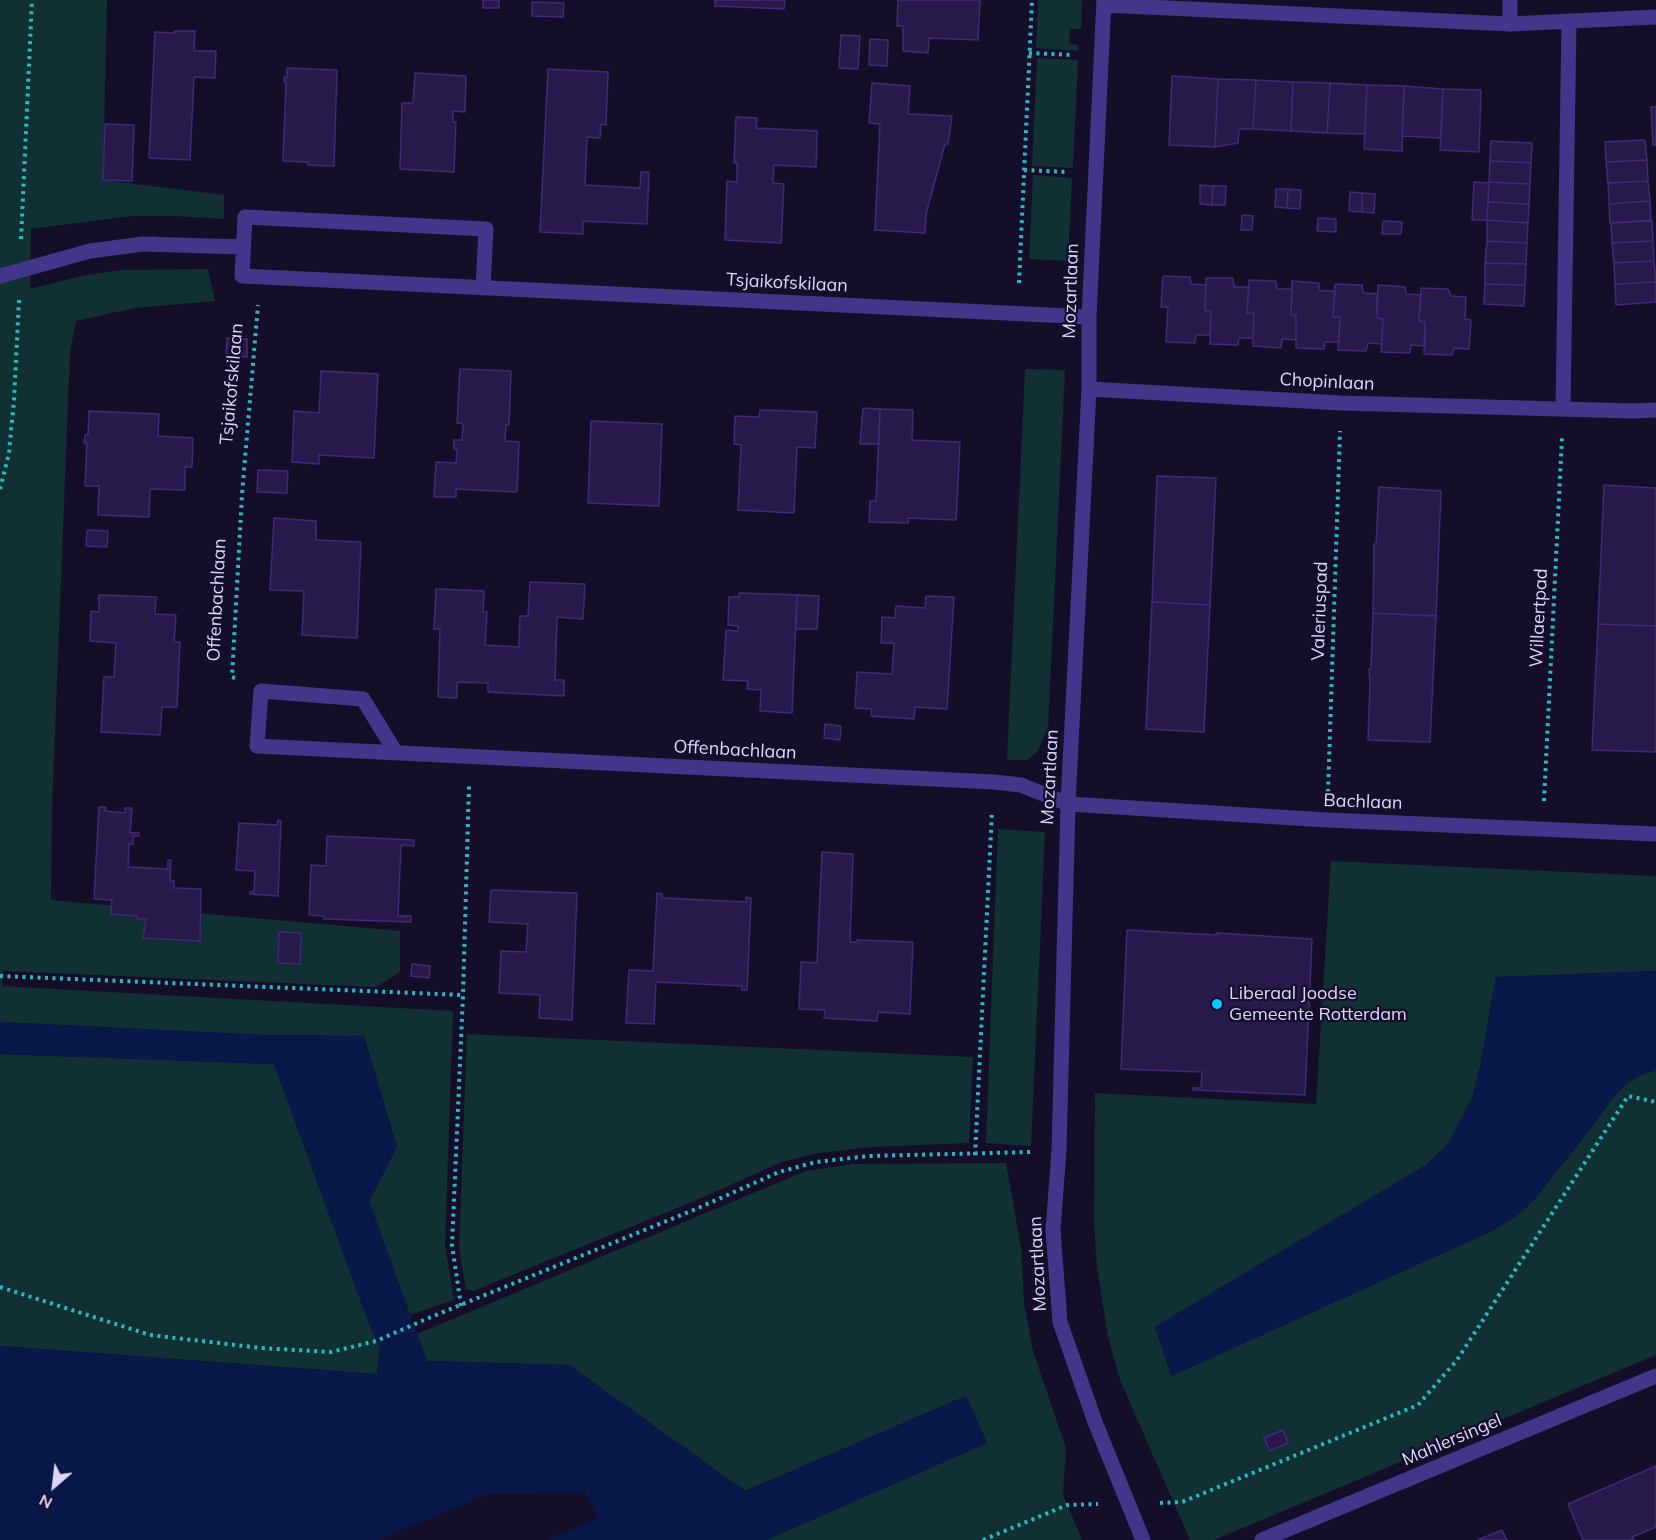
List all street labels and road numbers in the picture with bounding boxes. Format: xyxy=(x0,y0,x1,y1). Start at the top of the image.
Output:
street label: Mozartlaan xyxy=(1059,243,1083,339)
street label: Tsjaikofskilaan xyxy=(726,269,848,297)
street label: Tsjaikofskilaan xyxy=(216,322,248,446)
street label: Chopinlaan xyxy=(1279,369,1375,395)
street label: Offenbachlaan xyxy=(203,538,231,662)
street label: Valeriuspad xyxy=(1307,561,1333,661)
street label: Willaertpad xyxy=(1526,568,1552,668)
street label: Mozartlaan xyxy=(1037,729,1063,825)
street label: Offenbachlaan xyxy=(673,736,797,764)
street label: Bachlaan xyxy=(1323,790,1403,814)
street label: Mozartlaan xyxy=(1025,1216,1051,1312)
street label: Mahlersingel xyxy=(1399,1409,1505,1471)

